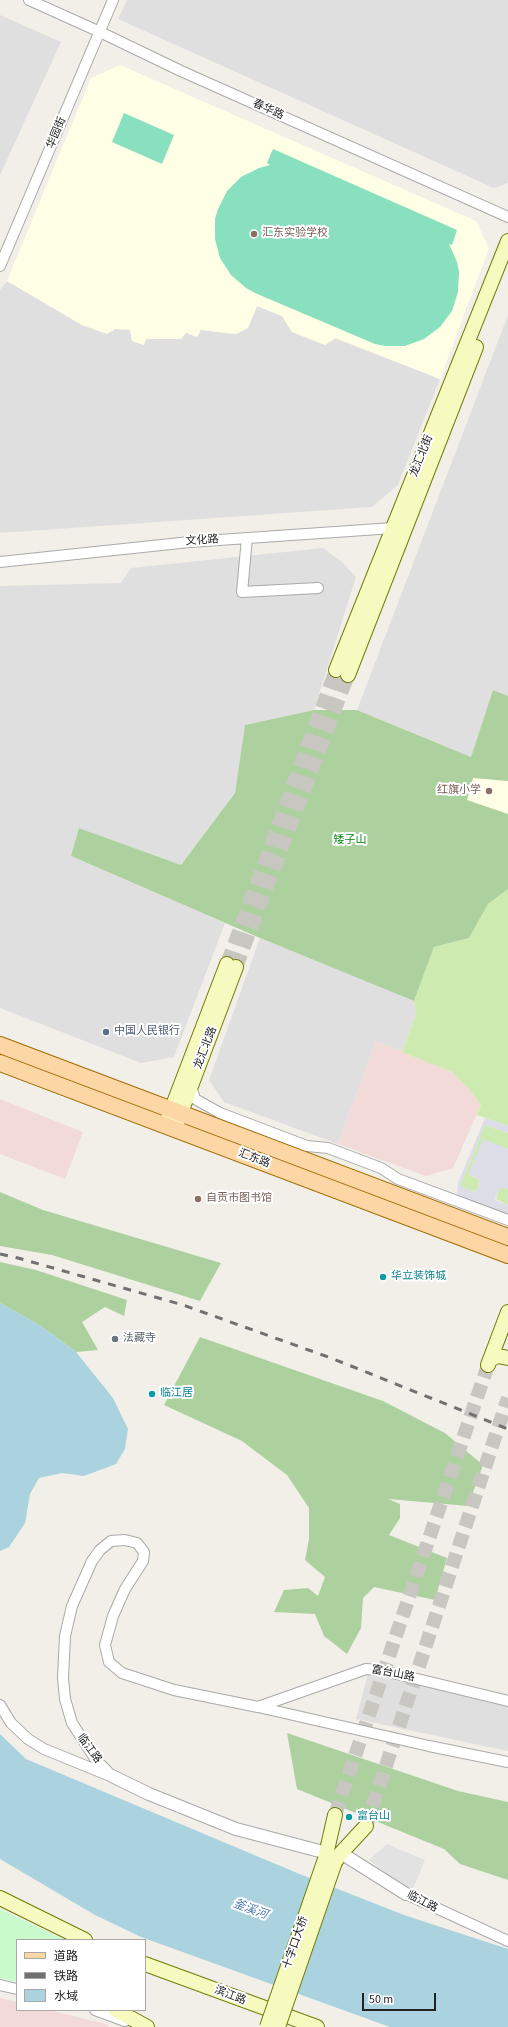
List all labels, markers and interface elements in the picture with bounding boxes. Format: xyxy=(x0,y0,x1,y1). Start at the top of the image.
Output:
street label: 春华路 xyxy=(250,97,286,123)
street label: 华园街 xyxy=(44,115,70,151)
place label: 汇东实验学校 xyxy=(262,227,328,241)
marker: 汇东实验学校 xyxy=(249,229,259,239)
street label: 龙汇北街 xyxy=(408,433,436,479)
street label: 文化路 xyxy=(185,533,219,549)
place label: 红旗小学 xyxy=(437,784,481,798)
marker: 红旗小学 xyxy=(484,786,494,796)
park label: 矮子山 xyxy=(334,834,366,848)
place label: 中国人民银行 xyxy=(114,1025,180,1039)
street label: 龙汇北路 xyxy=(192,1025,220,1071)
marker: 中国人民银行 xyxy=(101,1027,111,1037)
street label: 汇东路 xyxy=(236,1147,272,1171)
place label: 自贡市图书馆 xyxy=(206,1192,272,1206)
marker: 自贡市图书馆 xyxy=(193,1194,203,1204)
place label: 华立装饰城 xyxy=(391,1270,446,1284)
marker: 华立装饰城 xyxy=(378,1272,388,1282)
place label: 法藏寺 xyxy=(123,1332,156,1346)
marker: 法藏寺 xyxy=(110,1334,120,1344)
place label: 临江居 xyxy=(160,1387,193,1401)
marker: 临江居 xyxy=(147,1389,157,1399)
street label: 富台山路 xyxy=(370,1663,416,1685)
street label: 临江路 xyxy=(74,1732,104,1766)
place label: 富台山 xyxy=(357,1810,390,1824)
marker: 富台山 xyxy=(344,1812,354,1822)
street label: 临江路 xyxy=(404,1889,440,1915)
water label: 釜溪河 xyxy=(231,1897,269,1923)
street label: 十字口大桥 xyxy=(281,1915,311,1971)
legend xyxy=(16,1939,146,2011)
text: 道路 xyxy=(54,1948,78,1965)
text: 铁路 xyxy=(54,1968,78,1985)
street label: 滨江路 xyxy=(212,1984,248,2008)
scale bar xyxy=(364,1985,438,2011)
text: 水域 xyxy=(54,1988,78,2005)
text: 50 m xyxy=(369,1991,393,2008)

